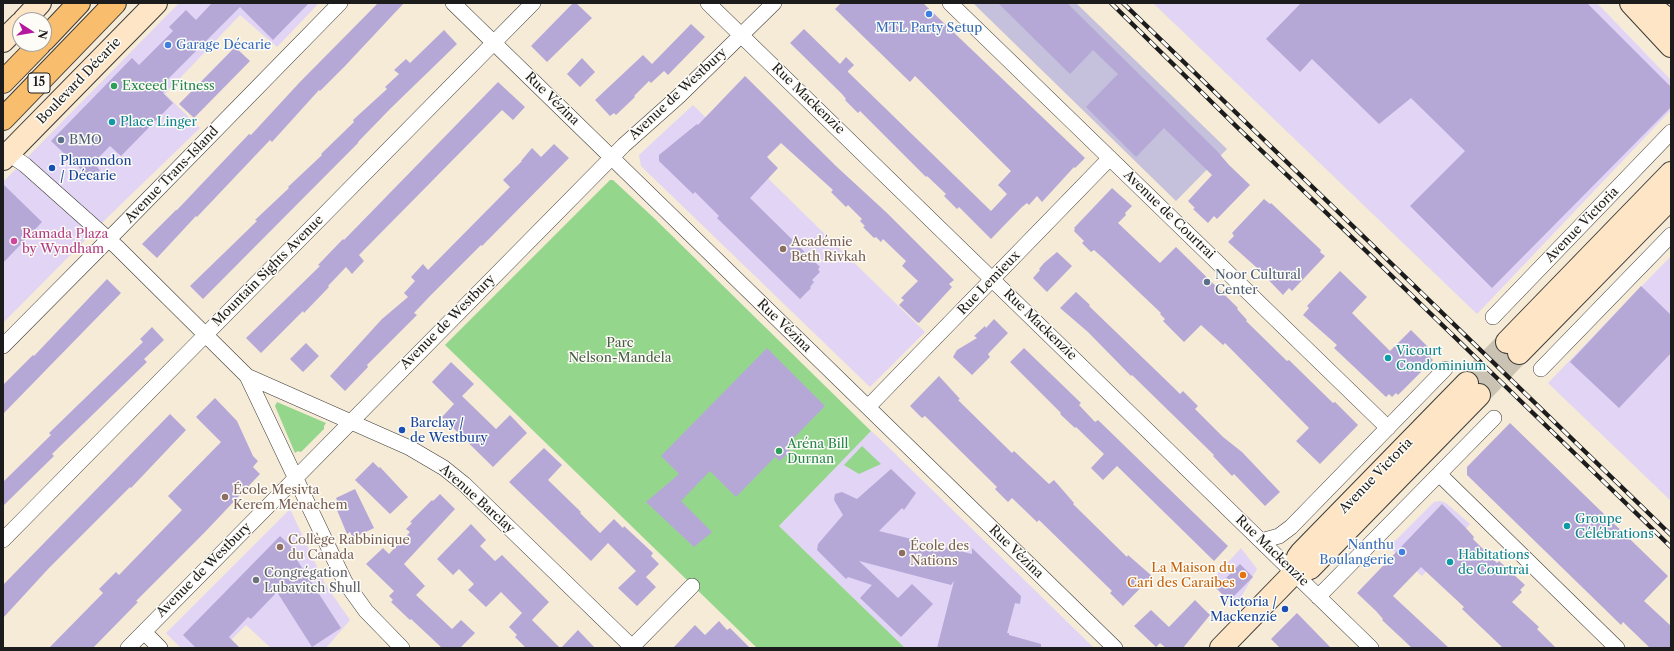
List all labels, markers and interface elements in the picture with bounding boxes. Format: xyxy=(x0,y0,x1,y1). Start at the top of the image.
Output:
marker: MTL Party Setup xyxy=(924,9,934,19)
north arrow xyxy=(12,12,52,52)
place label: MTL Party Setup xyxy=(876,20,982,36)
text: N xyxy=(35,28,51,40)
street label: Boulevard Décarie xyxy=(34,34,124,128)
place label: Garage Décarie xyxy=(176,37,271,53)
marker: Garage Décarie xyxy=(163,40,173,50)
street label: Avenue de Westbury xyxy=(626,45,730,143)
street label: Rue Mackenzie xyxy=(768,60,848,138)
street label: Rue Vézina xyxy=(522,69,582,129)
road number: 15 xyxy=(28,73,50,93)
place label: Exceed Fitness xyxy=(122,78,215,94)
marker: Exceed Fitness xyxy=(109,81,119,91)
place label: Place Linger xyxy=(120,114,197,130)
marker: Place Linger xyxy=(107,117,117,127)
street label: Avenue Trans-Island xyxy=(122,124,222,226)
place label: BMO xyxy=(69,132,102,148)
marker: BMO xyxy=(56,135,66,145)
place label: Plamondon / Décarie xyxy=(60,153,132,184)
marker: Plamondon / Décarie xyxy=(47,163,57,173)
street label: Avenue de Courtrai xyxy=(1120,167,1218,263)
street label: Avenue Victoria xyxy=(1542,184,1622,266)
street label: Mountain Sights Avenue xyxy=(209,212,327,330)
place label: Ramada Plaza by Wyndham xyxy=(22,226,108,257)
place label: Académie Beth Rivkah xyxy=(791,234,866,265)
marker: Ramada Plaza by Wyndham xyxy=(9,236,19,246)
marker: Académie Beth Rivkah xyxy=(778,244,788,254)
street label: Rue Lemieux xyxy=(955,248,1023,318)
place label: Noor Cultural Center xyxy=(1215,267,1301,298)
street label: Avenue de Westbury xyxy=(397,271,499,373)
marker: Noor Cultural Center xyxy=(1202,277,1212,287)
street label: Rue Mackenzie xyxy=(1000,286,1080,364)
street label: Rue Vézina xyxy=(754,296,814,356)
park label: Parc Nelson-Mandela xyxy=(568,335,672,366)
place label: Vicourt Condominium xyxy=(1396,343,1486,374)
marker: Vicourt Condominium xyxy=(1383,353,1393,363)
place label: Barclay / de Westbury xyxy=(410,415,488,446)
marker: Barclay / de Westbury xyxy=(397,425,407,435)
street label: Avenue Victoria xyxy=(1336,435,1416,517)
place label: Aréna Bill Durnan xyxy=(787,436,848,467)
marker: Aréna Bill Durnan xyxy=(774,446,784,456)
street label: Avenue Barclay xyxy=(436,461,518,537)
place label: École Mesivta Kerem Menachem xyxy=(233,482,348,513)
marker: École Mesivta Kerem Menachem xyxy=(220,492,230,502)
place label: Groupe Célébrations xyxy=(1575,511,1654,542)
street label: Rue Mackenzie xyxy=(1232,512,1312,590)
street label: Avenue de Westbury xyxy=(153,519,255,621)
marker: Groupe Célébrations xyxy=(1562,521,1572,531)
street label: Rue Vézina xyxy=(986,522,1046,582)
place label: Collège Rabbinique du Canada xyxy=(288,532,410,563)
place label: Nanthu Boulangerie xyxy=(1319,537,1394,568)
place label: École des Nations xyxy=(910,538,969,569)
marker: Collège Rabbinique du Canada xyxy=(275,542,285,552)
marker: Nanthu Boulangerie xyxy=(1397,547,1407,557)
place label: Habitations de Courtrai xyxy=(1458,547,1529,578)
marker: École des Nations xyxy=(897,548,907,558)
marker: Habitations de Courtrai xyxy=(1445,557,1455,567)
place label: La Maison du Cari des Caraibes xyxy=(1127,560,1235,591)
place label: Congrégation Lubavitch Shull xyxy=(264,565,361,596)
marker: La Maison du Cari des Caraibes xyxy=(1238,570,1248,580)
marker: Congrégation Lubavitch Shull xyxy=(251,575,261,585)
place label: Victoria / Mackenzie xyxy=(1210,594,1277,625)
marker: Victoria / Mackenzie xyxy=(1280,604,1290,614)

